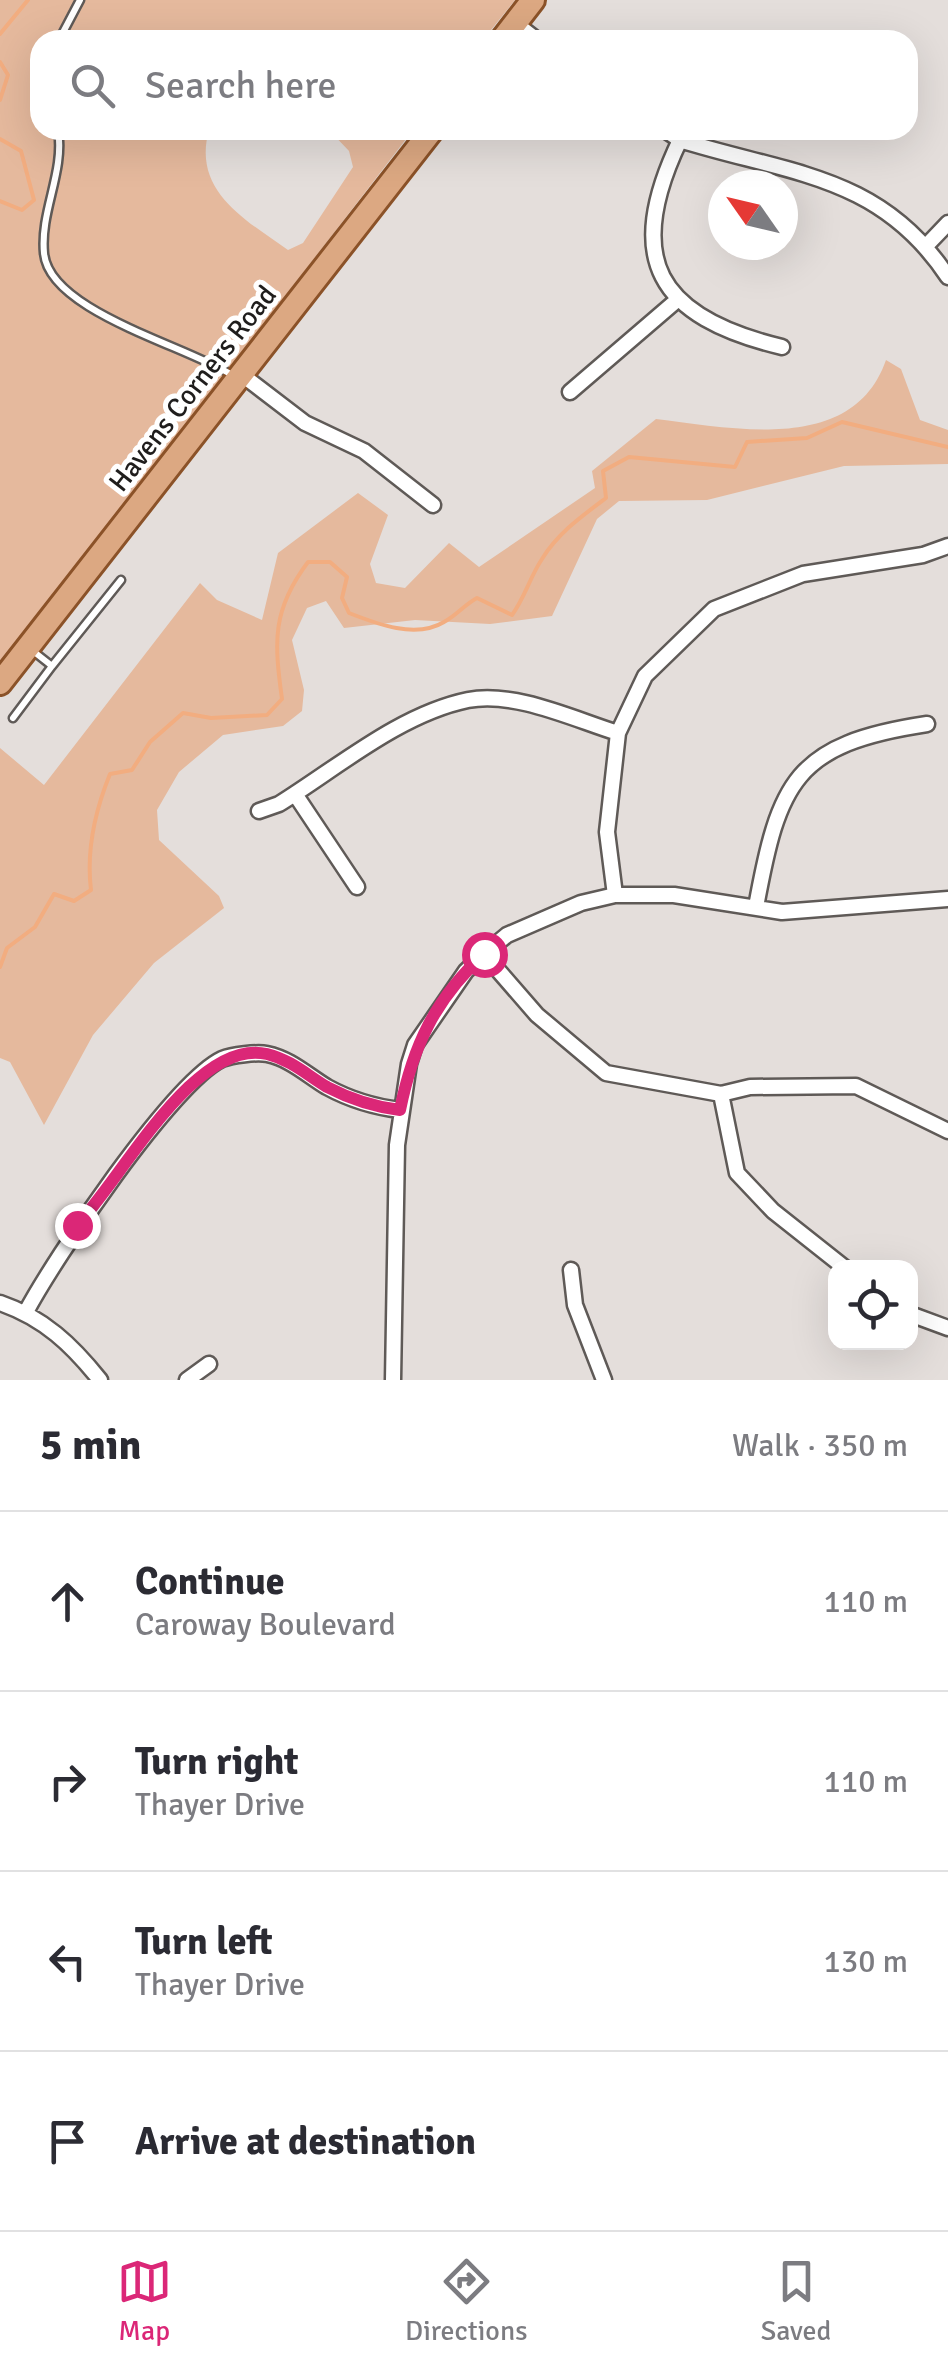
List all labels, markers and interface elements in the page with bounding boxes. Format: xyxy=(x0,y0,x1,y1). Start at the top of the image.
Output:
search box xyxy=(30,30,918,140)
icon: search xyxy=(65,58,120,113)
text: Search here xyxy=(145,62,337,109)
north arrow xyxy=(708,170,798,260)
street label: Havens Corners Road xyxy=(102,279,284,498)
route start xyxy=(462,932,508,978)
route end xyxy=(55,1203,101,1249)
map controls xyxy=(828,1260,918,1350)
button: locate xyxy=(828,1260,918,1350)
text: 5 min xyxy=(40,1420,141,1471)
text: Walk · 350 m xyxy=(732,1426,908,1465)
text: Continue xyxy=(135,1558,285,1605)
icon: ahead xyxy=(40,1574,95,1629)
text: 110 m xyxy=(824,1582,908,1621)
text: Caroway Boulevard xyxy=(135,1605,396,1644)
text: Turn right xyxy=(135,1738,299,1785)
icon: right xyxy=(40,1754,95,1809)
text: 110 m xyxy=(824,1762,908,1801)
text: Thayer Drive xyxy=(135,1785,305,1824)
text: Turn left xyxy=(135,1918,273,1965)
icon: left xyxy=(40,1934,95,1989)
text: 130 m xyxy=(824,1942,908,1981)
text: Thayer Drive xyxy=(135,1965,305,2004)
icon: arrive xyxy=(40,2114,95,2169)
text: Arrive at destination xyxy=(135,2118,476,2165)
tab: Map xyxy=(117,2254,172,2348)
tab: Directions xyxy=(405,2254,527,2348)
tab: Saved xyxy=(761,2254,831,2348)

